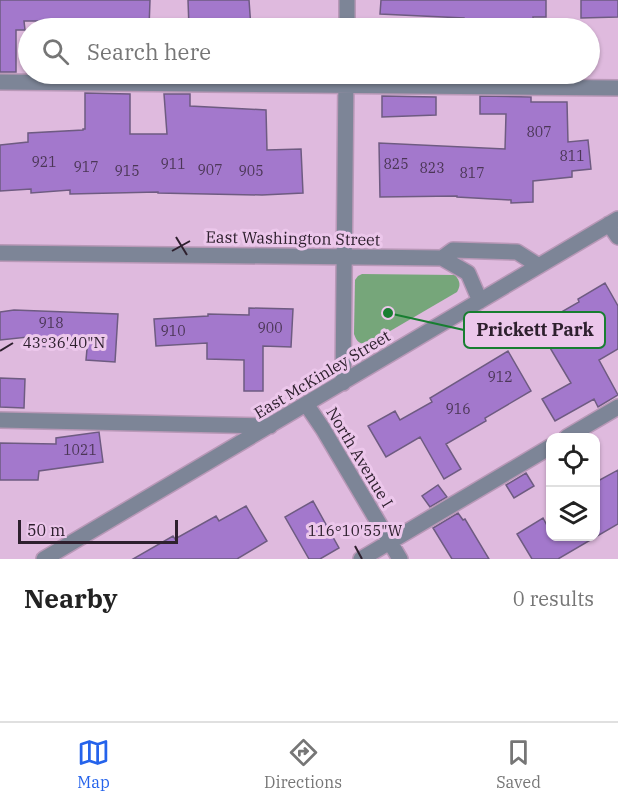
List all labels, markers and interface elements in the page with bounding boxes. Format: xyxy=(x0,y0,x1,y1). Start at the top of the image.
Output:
search box xyxy=(18,18,600,84)
icon: search xyxy=(39,35,72,68)
text: Search here xyxy=(87,37,211,66)
house number: 807 xyxy=(526,123,552,141)
house number: 811 xyxy=(559,147,585,165)
house number: 921 xyxy=(31,153,57,171)
house number: 911 xyxy=(160,155,186,173)
house number: 825 xyxy=(383,155,409,173)
house number: 917 xyxy=(73,158,99,176)
house number: 823 xyxy=(419,159,445,177)
house number: 907 xyxy=(197,161,223,179)
house number: 915 xyxy=(114,162,140,180)
house number: 905 xyxy=(238,162,264,180)
house number: 817 xyxy=(459,164,485,182)
street label: East Washington Street xyxy=(206,226,381,250)
callout: Prickett Park xyxy=(464,312,605,348)
house number: 918 xyxy=(38,314,64,332)
text: Prickett Park xyxy=(476,318,595,341)
house number: 900 xyxy=(257,319,283,337)
house number: 910 xyxy=(160,322,186,340)
street label: East McKinley Street xyxy=(250,325,394,423)
text: 43°36'40"N xyxy=(23,333,105,352)
house number: 912 xyxy=(487,368,513,386)
house number: 916 xyxy=(445,400,471,418)
street label: North Avenue I xyxy=(322,403,398,511)
map controls xyxy=(546,433,600,541)
button: locate xyxy=(546,433,600,487)
house number: 1021 xyxy=(63,441,97,459)
button: layers xyxy=(546,487,600,541)
scale bar xyxy=(18,517,178,544)
text: 50 m xyxy=(27,520,65,540)
text: 116°10'55"W xyxy=(308,521,403,540)
text: Nearby xyxy=(24,581,118,615)
text: 0 results xyxy=(513,585,594,612)
tab: Map xyxy=(77,736,110,792)
tab: Directions xyxy=(264,736,342,792)
tab: Saved xyxy=(496,736,541,792)

